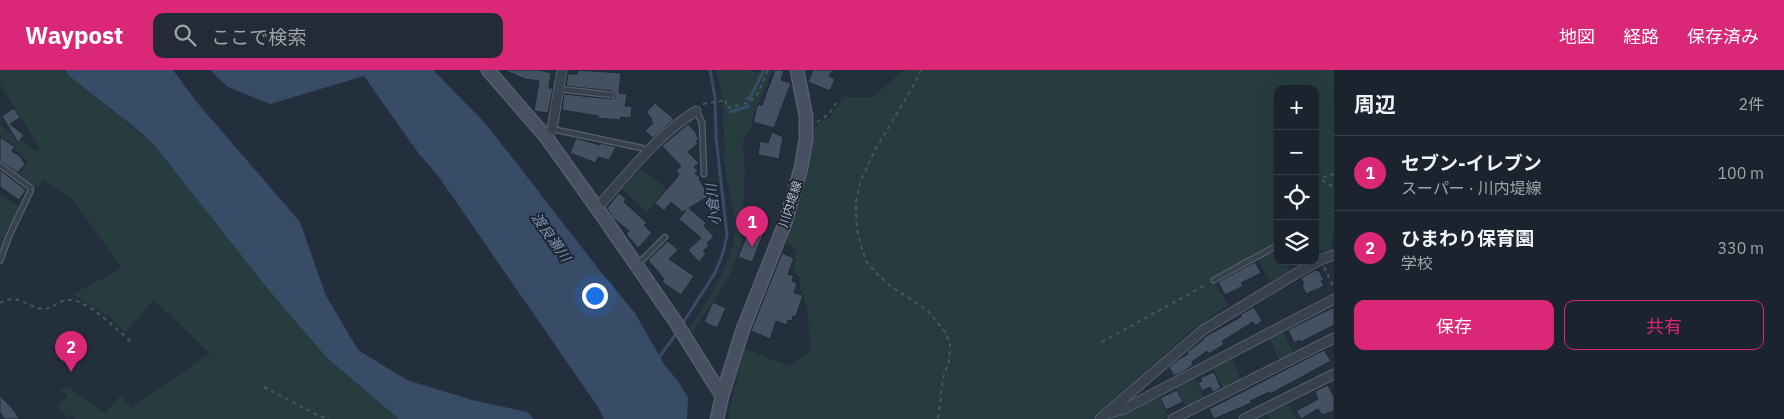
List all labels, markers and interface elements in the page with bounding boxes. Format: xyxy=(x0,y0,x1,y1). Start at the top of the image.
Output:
search box xyxy=(153,13,503,58)
text: Waypost xyxy=(25,19,123,51)
icon: search xyxy=(171,21,199,49)
text: ここで検索 xyxy=(211,25,306,49)
text: 地図 xyxy=(1559,25,1595,48)
text: 経路 xyxy=(1623,25,1659,48)
text: 保存済み xyxy=(1687,25,1759,48)
map controls xyxy=(1274,85,1319,265)
button: + xyxy=(1274,85,1319,130)
text: 周辺 xyxy=(1354,90,1396,118)
text: 2件 xyxy=(1738,94,1764,114)
button: − xyxy=(1274,130,1319,175)
text: セブン-イレブン xyxy=(1401,151,1542,175)
text: 1 xyxy=(1365,163,1375,183)
text: 100 m xyxy=(1717,163,1764,183)
button: locate xyxy=(1274,175,1319,220)
text: スーパー · 川内堤線 xyxy=(1401,178,1542,198)
street label: 川内堤線 xyxy=(775,179,805,229)
water label: 小倉川 xyxy=(702,181,724,227)
pin: 1 xyxy=(736,206,768,247)
water label: 渡良瀬川 xyxy=(528,209,576,267)
button: layers xyxy=(1274,220,1319,265)
text: ひまわり保育園 xyxy=(1401,226,1534,250)
text: 2 xyxy=(1365,238,1375,258)
text: 330 m xyxy=(1717,238,1764,258)
text: 学校 xyxy=(1401,253,1433,273)
your location xyxy=(582,283,608,309)
button: 保存 xyxy=(1354,300,1554,350)
button: 共有 xyxy=(1564,300,1764,350)
pin: 2 xyxy=(55,331,87,372)

